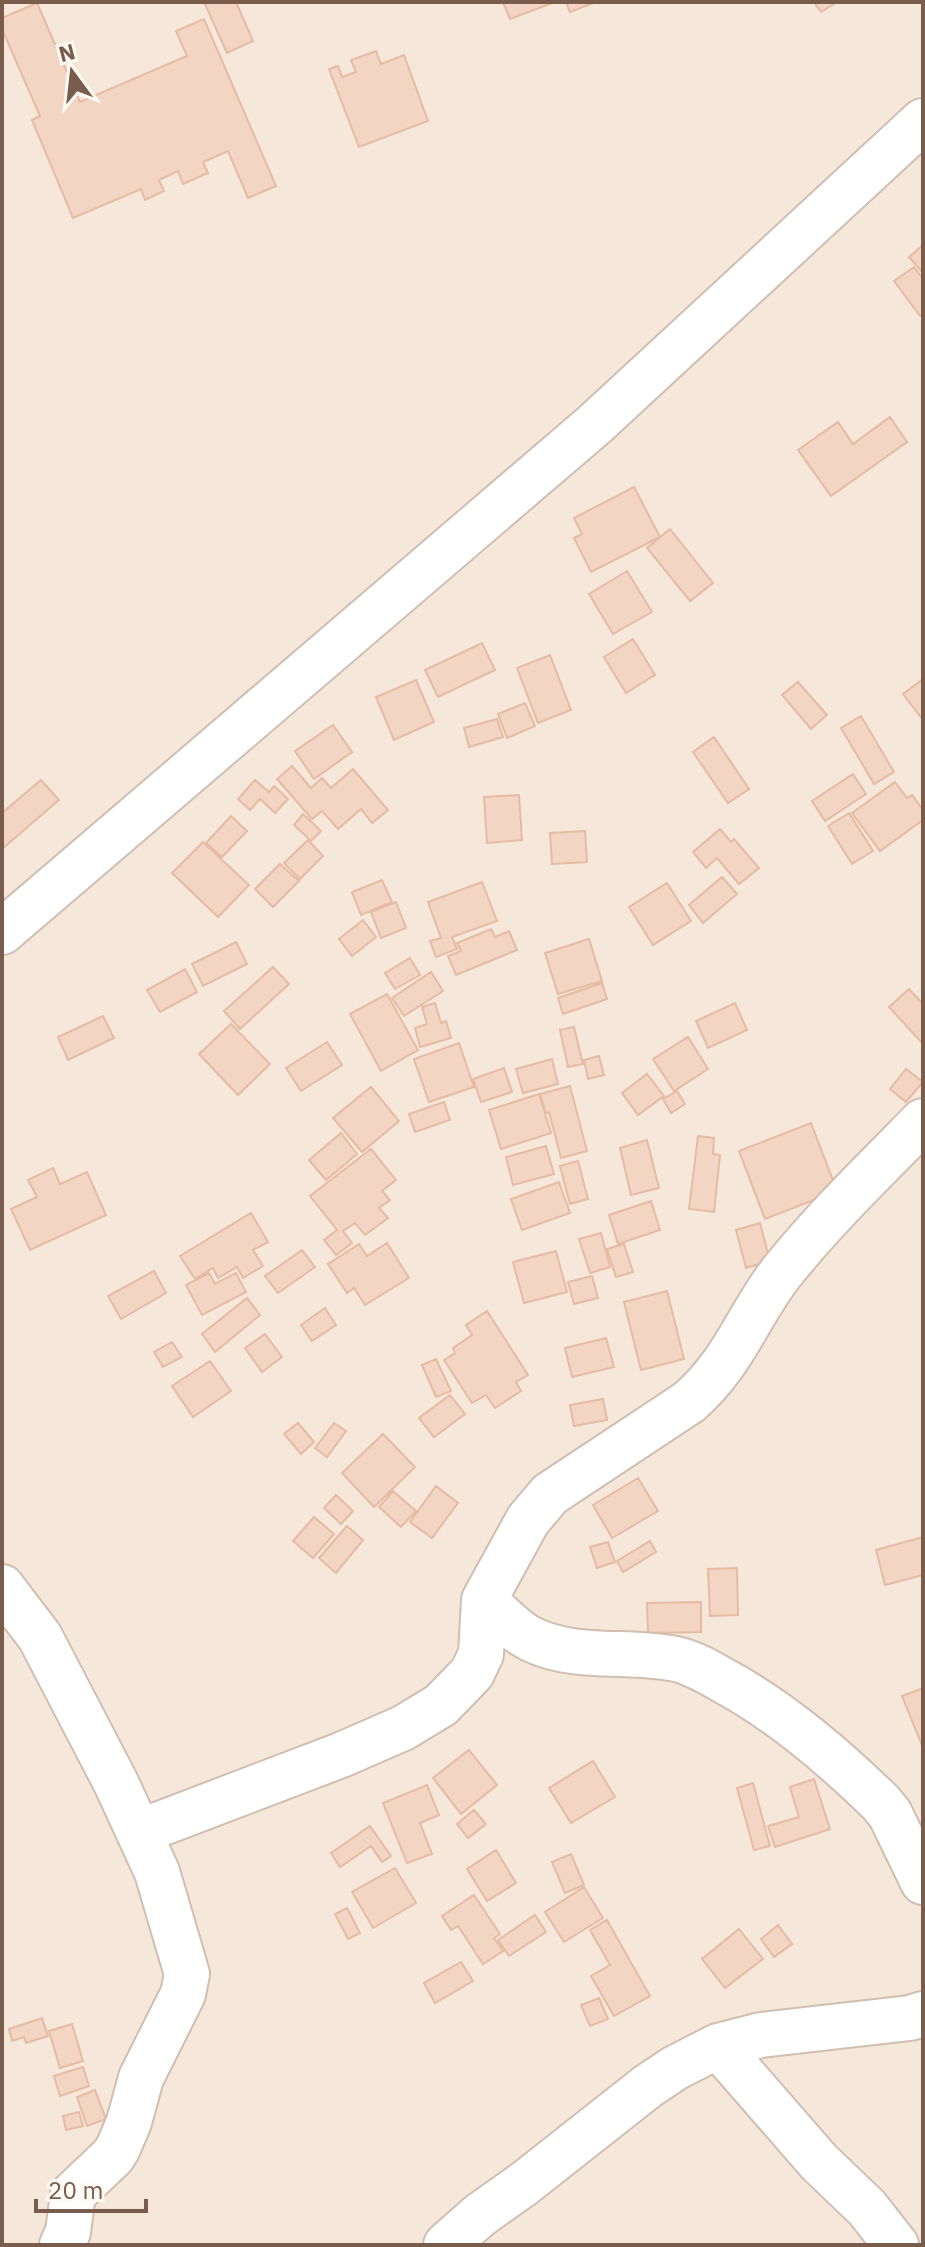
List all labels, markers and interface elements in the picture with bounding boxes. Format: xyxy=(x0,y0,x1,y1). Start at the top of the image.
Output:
north arrow xyxy=(32,32,112,112)
text: N xyxy=(55,36,78,68)
scale bar xyxy=(36,2163,146,2213)
text: 20 m xyxy=(48,2174,103,2206)

